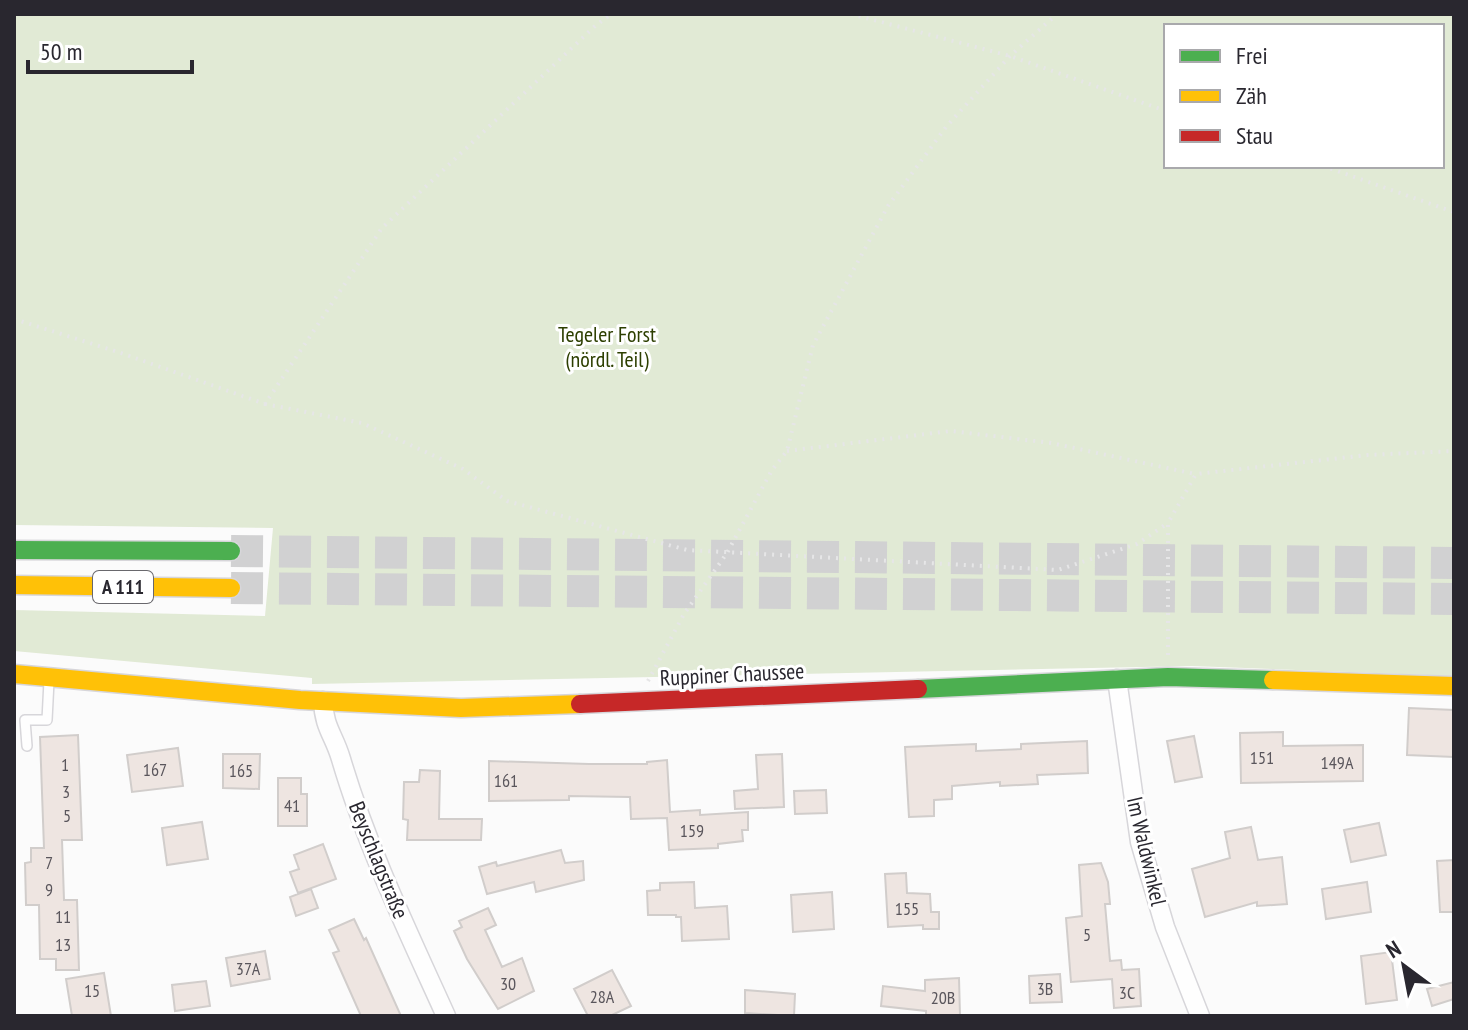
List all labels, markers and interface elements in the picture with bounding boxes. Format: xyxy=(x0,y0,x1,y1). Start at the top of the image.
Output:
scale bar xyxy=(28,24,192,74)
legend xyxy=(1164,24,1444,168)
text: 50 m xyxy=(40,36,82,67)
text: Frei xyxy=(1236,40,1268,71)
text: Zäh xyxy=(1236,80,1267,111)
text: Stau xyxy=(1236,120,1273,151)
park label: Tegeler Forst (nördl. Teil) xyxy=(558,320,656,373)
road number: A 111 xyxy=(93,571,153,603)
street label: Ruppiner Chaussee xyxy=(659,656,805,692)
house number: 151 xyxy=(1250,746,1274,769)
house number: 149A xyxy=(1321,751,1354,774)
house number: 1 xyxy=(61,753,69,776)
house number: 167 xyxy=(143,758,167,781)
house number: 165 xyxy=(229,759,253,782)
house number: 161 xyxy=(494,769,518,792)
house number: 3 xyxy=(62,780,70,803)
house number: 41 xyxy=(284,794,300,817)
street label: Im Waldwinkel xyxy=(1121,794,1173,909)
street label: Beyschlagstraße xyxy=(343,797,415,923)
house number: 5 xyxy=(63,804,71,827)
house number: 159 xyxy=(680,819,704,842)
house number: 7 xyxy=(45,851,53,874)
house number: 9 xyxy=(45,878,53,901)
house number: 155 xyxy=(895,897,919,920)
house number: 11 xyxy=(55,905,71,928)
house number: 5 xyxy=(1083,923,1091,946)
north arrow xyxy=(1364,926,1444,1006)
house number: 13 xyxy=(55,933,71,956)
text: N xyxy=(1381,934,1406,964)
house number: 37A xyxy=(236,957,261,980)
house number: 30 xyxy=(500,972,516,995)
house number: 3B xyxy=(1037,977,1053,1000)
house number: 15 xyxy=(84,979,100,1002)
house number: 3C xyxy=(1119,981,1135,1004)
house number: 28A xyxy=(590,985,615,1008)
house number: 20B xyxy=(931,986,955,1009)

